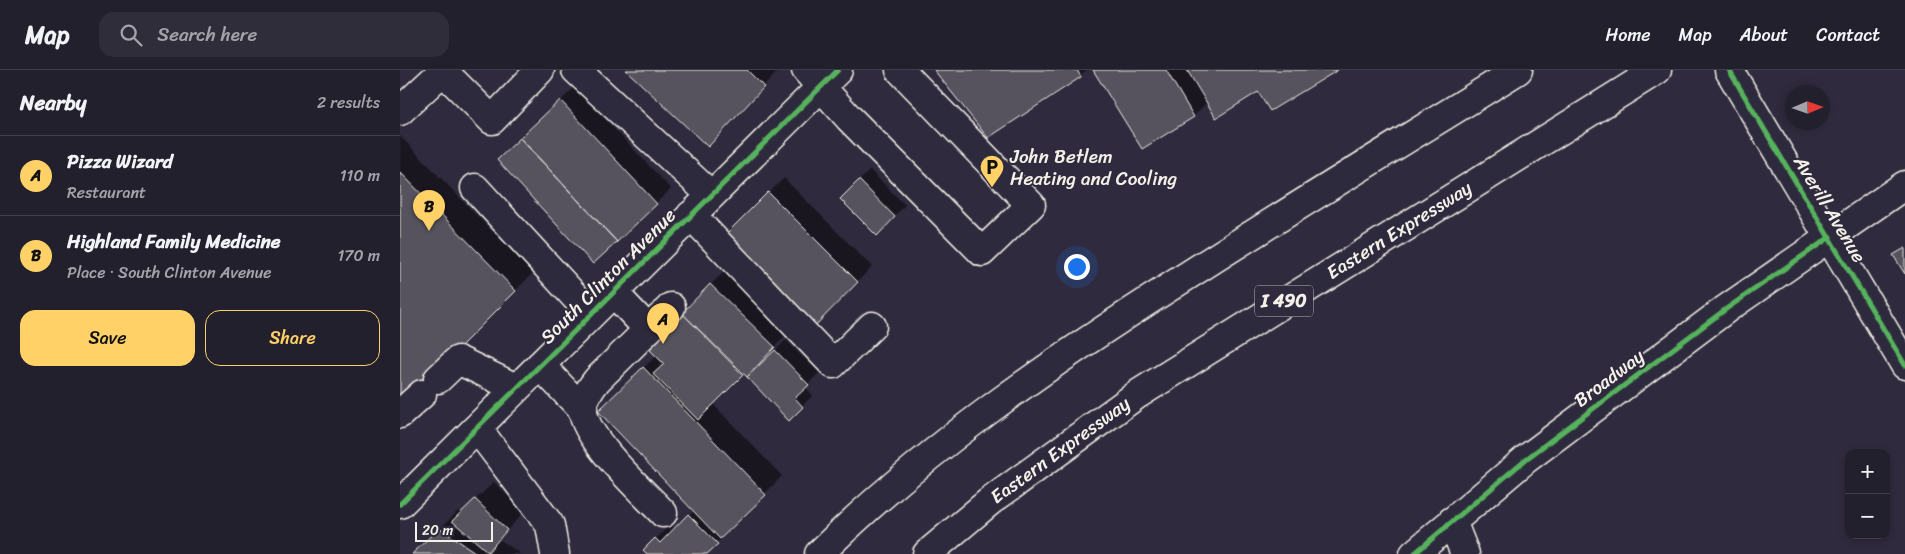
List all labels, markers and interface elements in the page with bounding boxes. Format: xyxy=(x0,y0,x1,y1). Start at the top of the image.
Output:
search box xyxy=(99,12,449,57)
text: Map xyxy=(25,14,69,56)
text: Search here xyxy=(157,18,257,51)
text: Home xyxy=(1606,19,1651,51)
text: Map xyxy=(1679,19,1712,51)
text: About xyxy=(1740,19,1788,51)
text: Contact xyxy=(1816,19,1880,51)
icon: search xyxy=(117,21,145,49)
text: Nearby xyxy=(20,84,86,122)
north arrow xyxy=(1785,85,1830,130)
text: 2 results xyxy=(317,88,380,117)
place label: John Betlem Heating and Cooling xyxy=(1009,140,1178,195)
text: Pizza Wizard xyxy=(67,145,173,178)
street label: Averill Avenue xyxy=(1784,148,1875,269)
parking icon: John Betlem Heating and Cooling xyxy=(979,154,1005,188)
text: A xyxy=(31,161,41,190)
text: 110 m xyxy=(340,161,380,190)
street label: Eastern Expressway xyxy=(1320,172,1479,288)
text: Restaurant xyxy=(67,178,146,207)
pin: B xyxy=(413,190,445,231)
street label: South Clinton Avenue xyxy=(536,204,680,348)
text: Highland Family Medicine xyxy=(67,225,281,258)
text: B xyxy=(31,241,41,270)
text: 170 m xyxy=(337,241,380,270)
your location xyxy=(1064,254,1090,280)
text: Place · South Clinton Avenue xyxy=(67,258,272,287)
road number: I 490 xyxy=(1255,286,1313,317)
pin: A xyxy=(647,303,679,344)
button: Save xyxy=(20,310,195,366)
button: Share xyxy=(205,310,380,366)
street label: Broadway xyxy=(1567,340,1652,416)
street label: Eastern Expressway xyxy=(983,388,1137,512)
map controls xyxy=(1845,449,1890,539)
button: + xyxy=(1845,449,1890,494)
button: − xyxy=(1845,494,1890,539)
text: 20 m xyxy=(422,518,453,543)
scale bar xyxy=(415,519,492,542)

